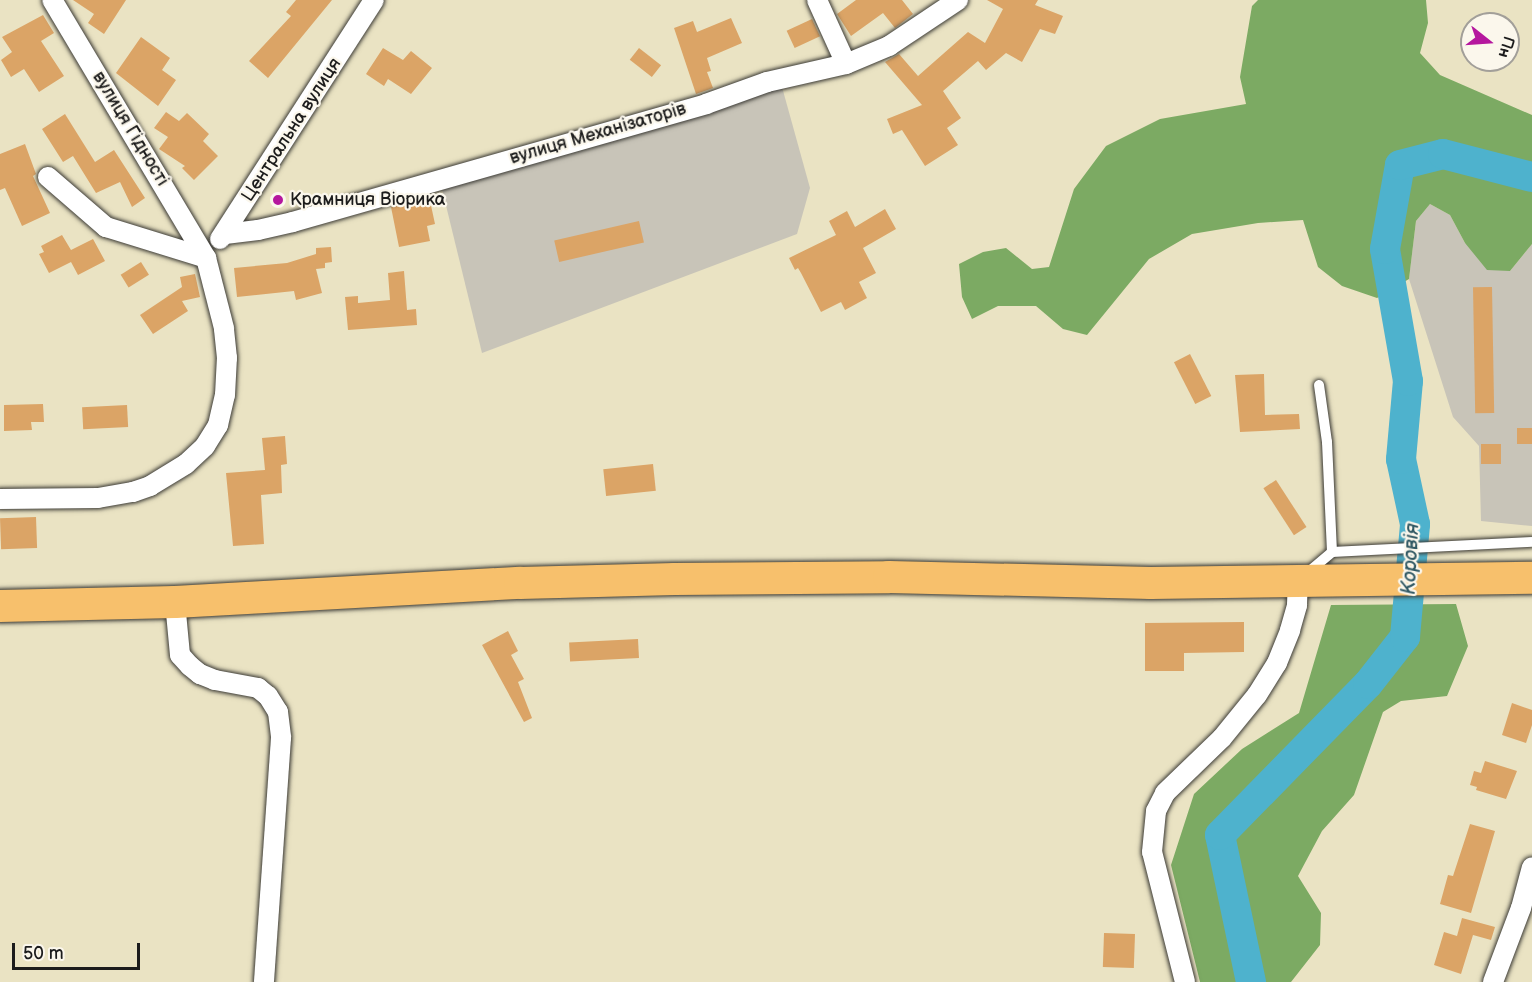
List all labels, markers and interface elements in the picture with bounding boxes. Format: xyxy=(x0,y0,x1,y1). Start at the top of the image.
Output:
north arrow xyxy=(1460,12,1520,72)
text: Пн xyxy=(1494,34,1518,60)
street label: Центральна вулиця xyxy=(238,54,346,206)
street label: вулиця Гідності xyxy=(87,68,173,190)
street label: вулиця Механізаторів xyxy=(507,98,689,170)
place label: Крамниця Віорика xyxy=(290,189,445,211)
marker: Крамниця Віорика xyxy=(271,193,285,207)
water label: Коровія xyxy=(1397,523,1425,595)
scale bar xyxy=(15,931,142,969)
text: 50 m xyxy=(23,943,64,964)

